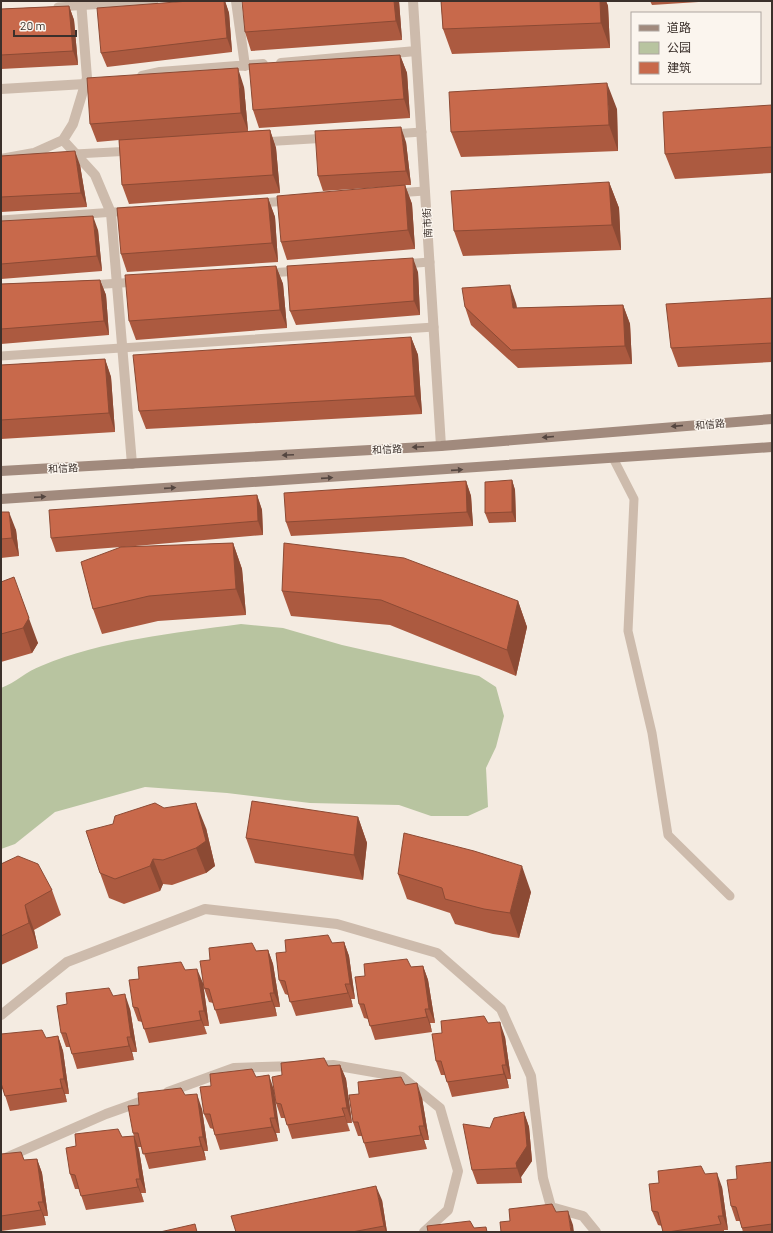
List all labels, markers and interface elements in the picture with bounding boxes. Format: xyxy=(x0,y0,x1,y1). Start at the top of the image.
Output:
scale bar xyxy=(14,12,76,38)
legend xyxy=(631,12,761,84)
text: 20 m xyxy=(20,18,46,32)
text: 道路 xyxy=(667,20,691,34)
text: 公园 xyxy=(667,40,691,54)
text: 建筑 xyxy=(667,60,691,74)
street label: 南市街 xyxy=(420,208,434,238)
street label: 和信路 xyxy=(695,417,725,431)
one-way arrow xyxy=(671,423,683,430)
one-way arrow xyxy=(542,434,554,440)
street label: 和信路 xyxy=(372,442,402,456)
one-way arrow xyxy=(411,444,424,450)
one-way arrow xyxy=(282,451,294,458)
street label: 和信路 xyxy=(48,461,78,475)
one-way arrow xyxy=(451,466,463,473)
one-way arrow xyxy=(321,475,334,481)
one-way arrow xyxy=(164,485,176,492)
one-way arrow xyxy=(34,493,46,500)

